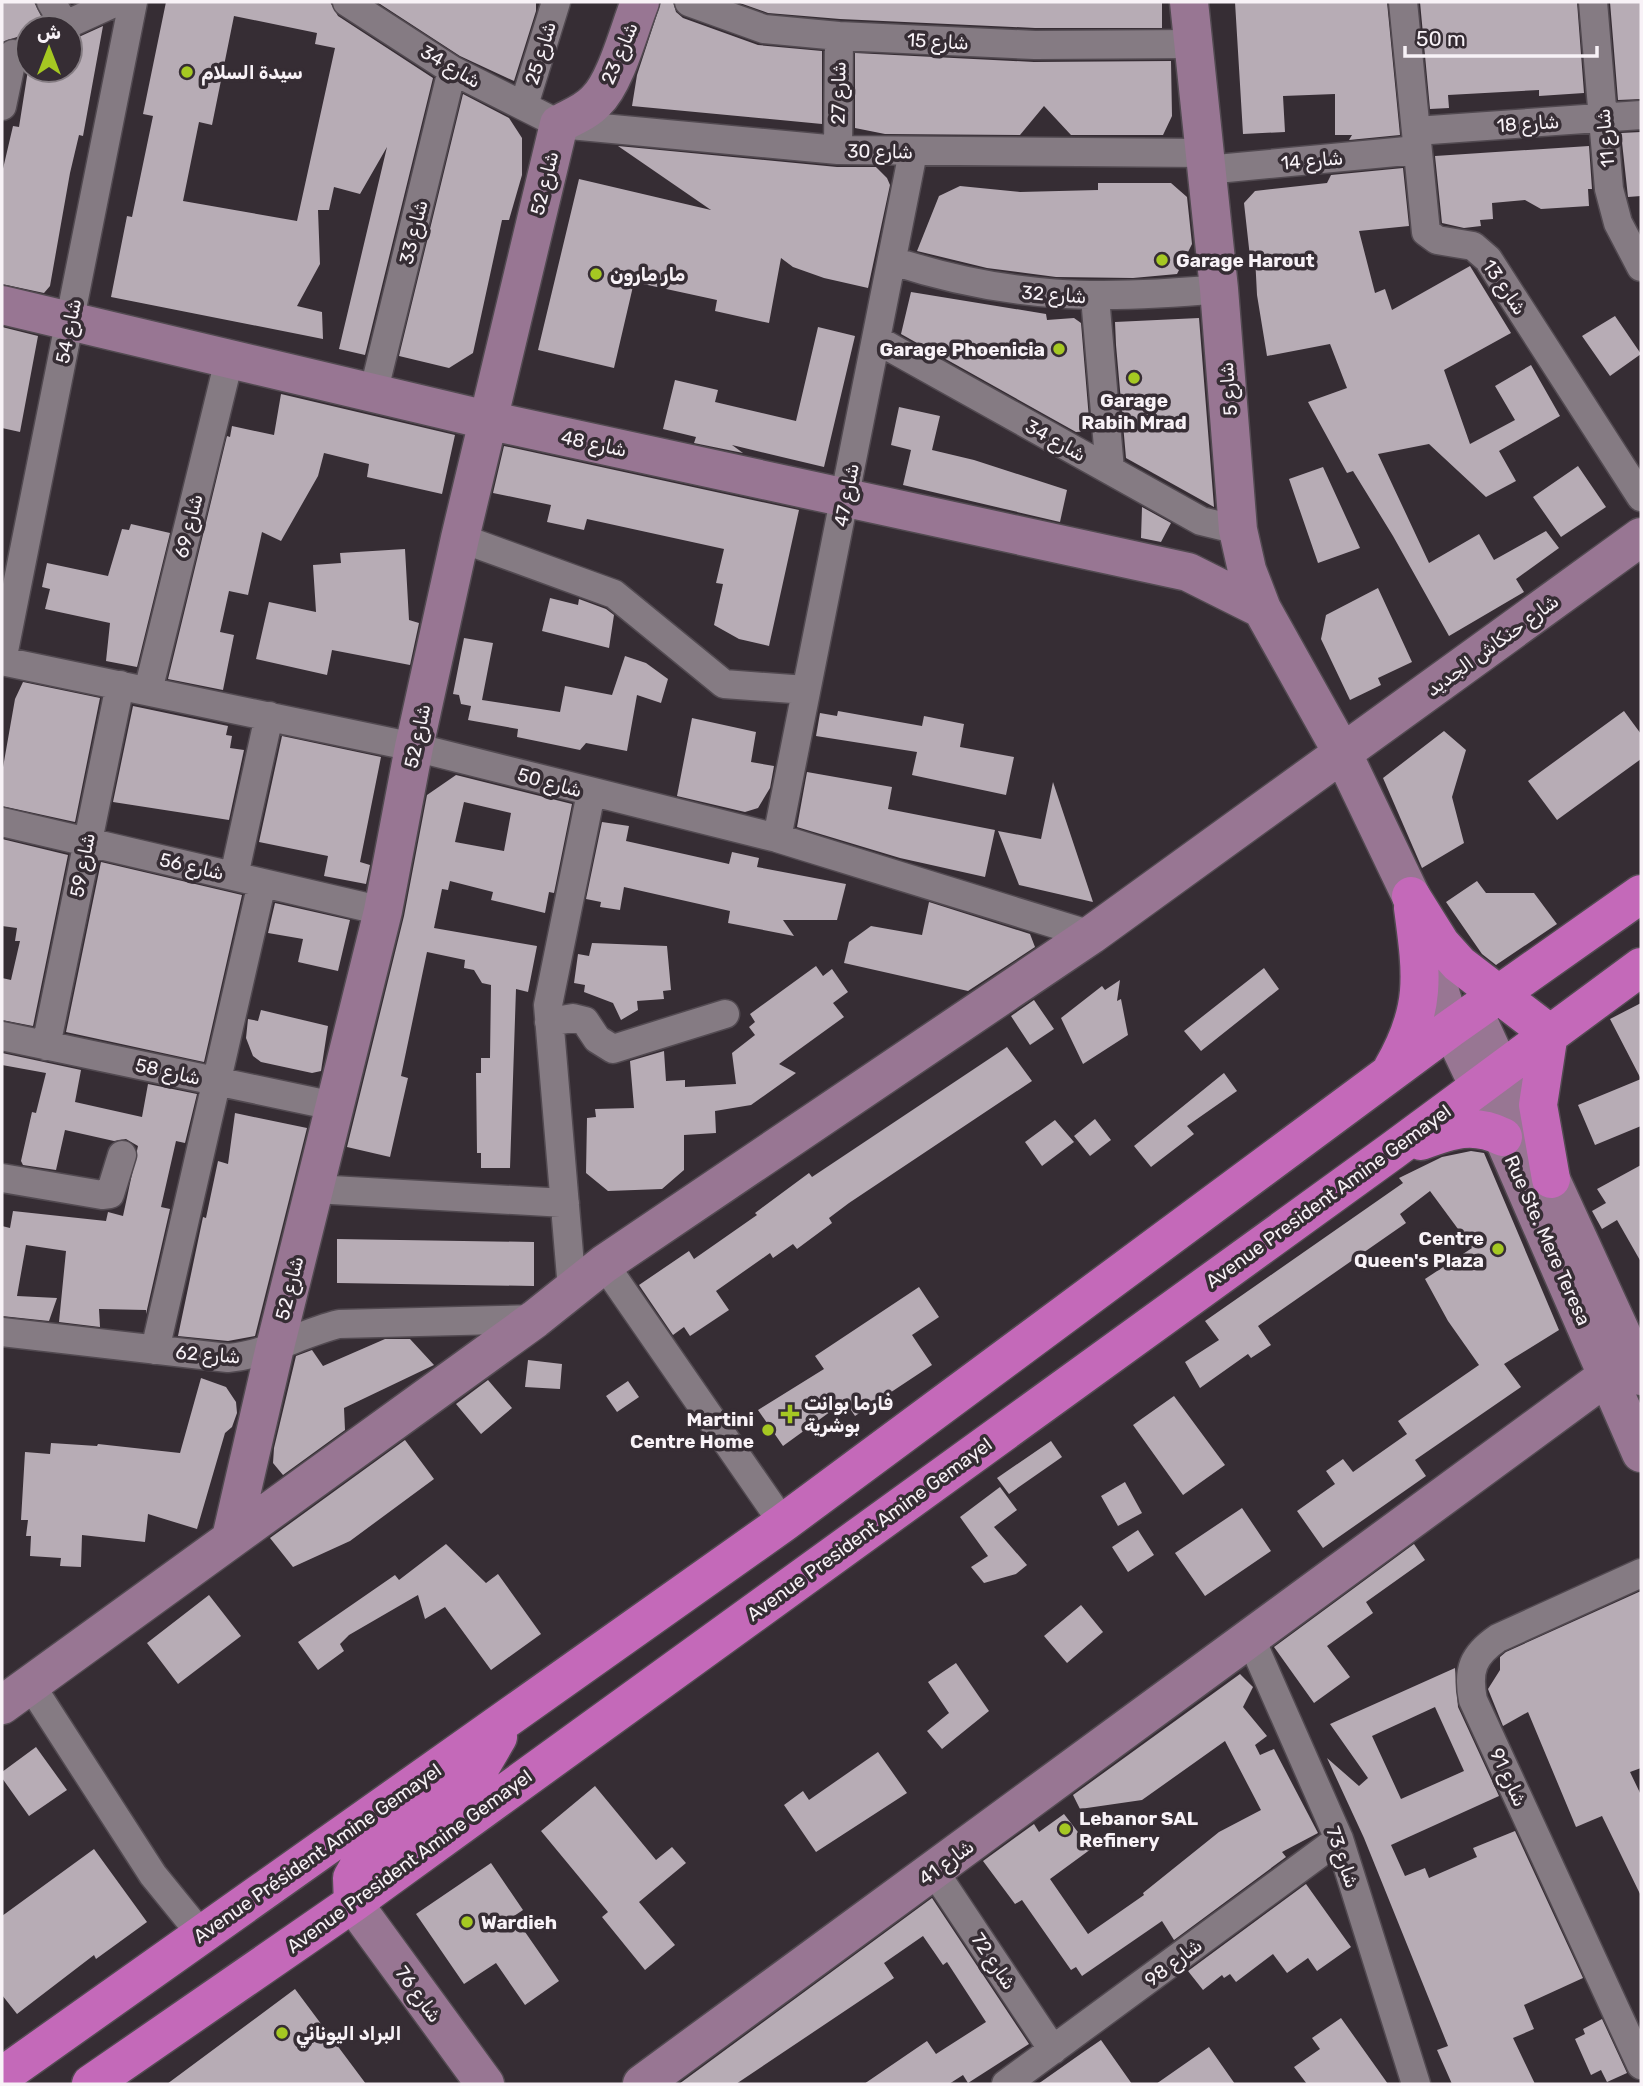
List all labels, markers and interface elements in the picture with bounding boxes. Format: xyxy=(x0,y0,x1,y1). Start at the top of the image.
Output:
north arrow xyxy=(14,14,84,84)
scale bar xyxy=(1405,14,1598,58)
street label: شارع 25 xyxy=(520,19,563,88)
street label: شارع 23 xyxy=(596,19,645,88)
text: ش xyxy=(37,21,61,44)
text: 50 m xyxy=(1416,26,1466,51)
street label: شارع 15 xyxy=(906,28,970,57)
street label: شارع 34 xyxy=(416,40,485,95)
place label: سيدة السلام xyxy=(201,61,303,86)
street label: شارع 27 xyxy=(826,61,853,125)
marker: سيدة السلام xyxy=(179,64,195,80)
street label: شارع 11 xyxy=(1591,107,1622,168)
street label: شارع 18 xyxy=(1496,110,1560,139)
street label: شارع 30 xyxy=(847,139,913,166)
street label: شارع 14 xyxy=(1280,146,1344,177)
street label: شارع 52 xyxy=(525,149,565,218)
street label: شارع 33 xyxy=(394,198,434,267)
place label: Garage Harout xyxy=(1176,249,1315,272)
marker: Garage Harout xyxy=(1154,252,1170,268)
street label: شارع 13 xyxy=(1476,255,1531,321)
place label: مار مارون xyxy=(610,263,685,286)
marker: مار مارون xyxy=(588,266,604,282)
street label: شارع 32 xyxy=(1021,281,1087,310)
street label: شارع 54 xyxy=(51,297,88,366)
place label: Garage Phoenicia xyxy=(879,338,1045,361)
marker: Garage Phoenicia xyxy=(1051,341,1067,357)
street label: شارع 5 xyxy=(1215,361,1244,417)
marker: Garage Rabih Mrad xyxy=(1126,370,1142,386)
place label: Garage Rabih Mrad xyxy=(1081,389,1187,434)
street label: شارع 34 xyxy=(1020,414,1090,468)
street label: شارع 48 xyxy=(559,425,629,464)
street label: شارع 47 xyxy=(829,461,866,529)
street label: شارع 69 xyxy=(169,492,209,561)
street label: شارع حنكاش الجديد xyxy=(1421,590,1564,703)
street label: شارع 52 xyxy=(399,702,437,771)
street label: شارع 50 xyxy=(515,763,585,804)
street label: شارع 59 xyxy=(65,831,102,900)
street label: شارع 56 xyxy=(157,848,226,887)
street label: شارع 58 xyxy=(133,1053,203,1092)
street label: Avenue President Amine Gemayel xyxy=(1201,1100,1455,1293)
street label: Rue Ste. Mere Teresa xyxy=(1500,1152,1595,1329)
place label: Centre Queen's Plaza xyxy=(1354,1227,1484,1272)
marker: Centre Queen's Plaza xyxy=(1490,1241,1506,1257)
street label: شارع 52 xyxy=(270,1254,310,1323)
street label: شارع 62 xyxy=(175,1341,241,1370)
place label: فارما بوانت بوشرية xyxy=(804,1392,893,1437)
marker: فارما بوانت بوشرية xyxy=(782,1406,798,1422)
place label: Martini Centre Home xyxy=(630,1408,754,1453)
marker: Martini Centre Home xyxy=(760,1422,776,1438)
street label: Avenue President Amine Gemayel xyxy=(742,1433,996,1626)
street label: شارع 91 xyxy=(1483,1744,1532,1811)
street label: Avenue Président Amine Gemayel xyxy=(189,1759,446,1948)
street label: Avenue President Amine Gemayel xyxy=(282,1765,536,1958)
place label: Lebanor SAL Refinery xyxy=(1079,1807,1199,1852)
marker: Lebanor SAL Refinery xyxy=(1057,1821,1073,1837)
street label: شارع 73 xyxy=(1319,1823,1364,1892)
street label: شارع 41 xyxy=(914,1835,979,1892)
place label: Wardieh xyxy=(481,1911,557,1934)
marker: Wardieh xyxy=(459,1914,475,1930)
street label: شارع 72 xyxy=(965,1929,1021,1995)
street label: شارع 98 xyxy=(1140,1933,1208,1993)
street label: شارع 76 xyxy=(389,1962,447,2028)
place label: البراد اليوناني xyxy=(296,2022,401,2048)
marker: البراد اليوناني xyxy=(274,2025,290,2041)

